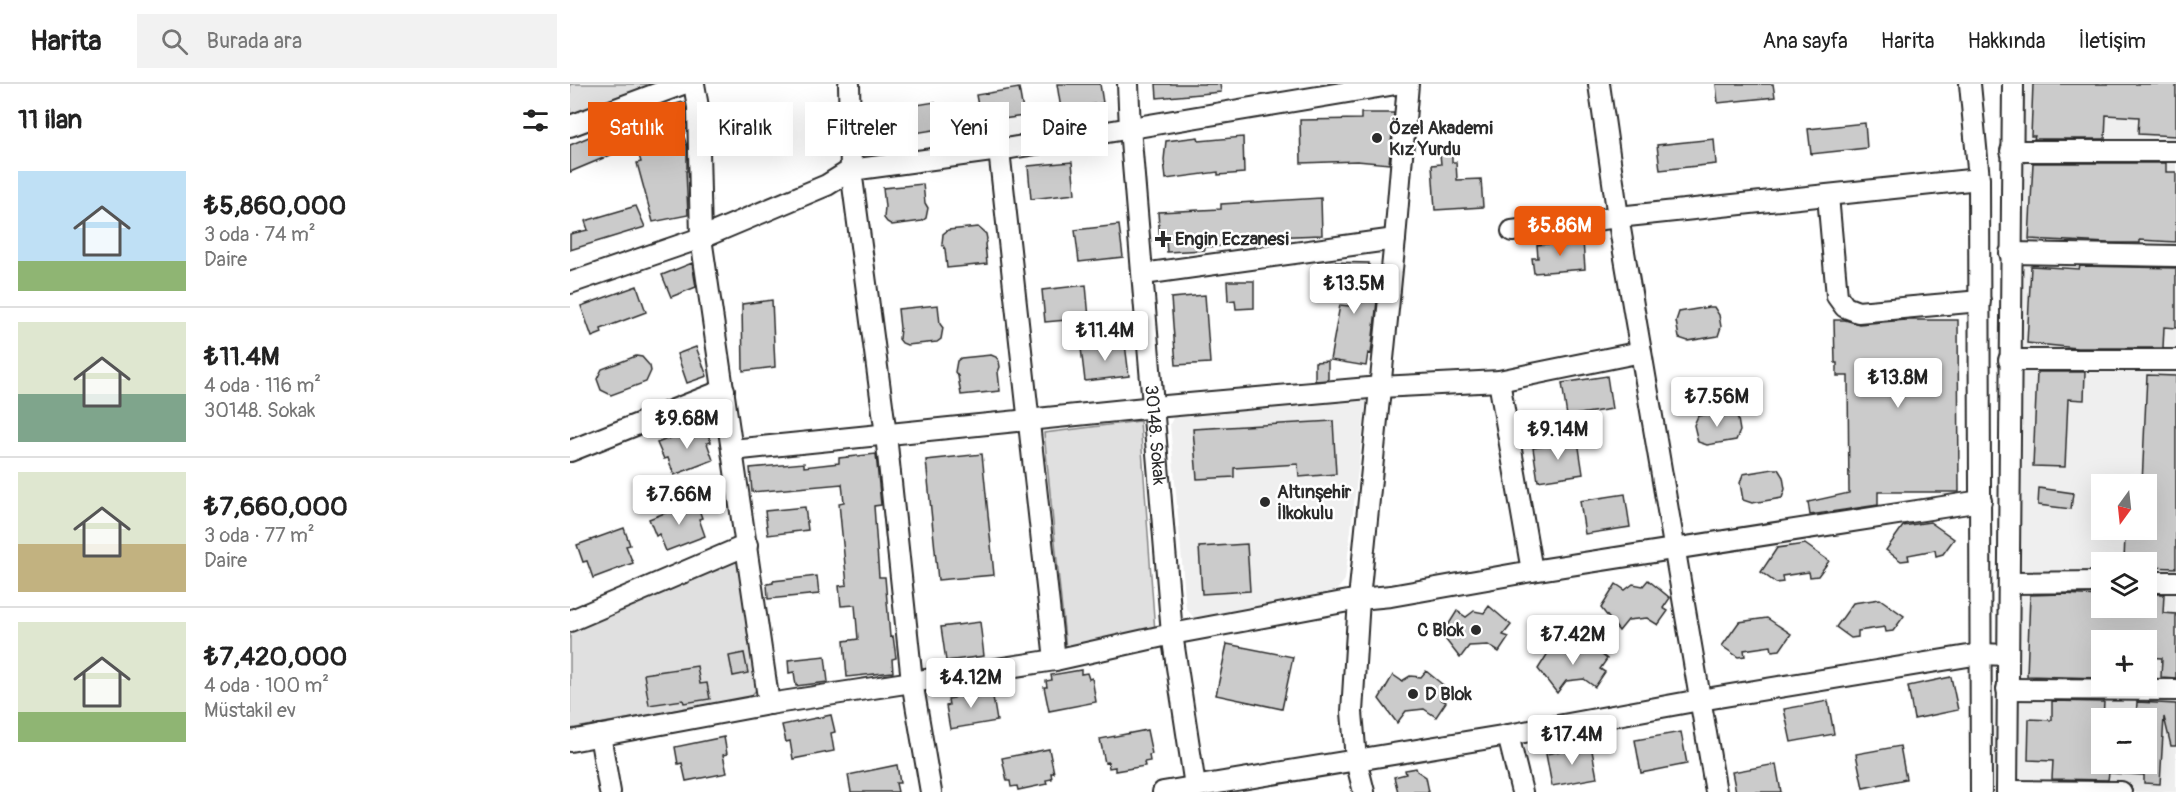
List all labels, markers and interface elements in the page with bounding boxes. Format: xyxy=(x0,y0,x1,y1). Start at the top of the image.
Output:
search box xyxy=(137,14,557,68)
text: Harita xyxy=(30,24,101,59)
icon: search xyxy=(158,25,191,58)
text: Burada ara xyxy=(206,27,302,55)
text: Ana sayfa xyxy=(1762,28,1848,55)
text: Harita xyxy=(1881,28,1934,55)
text: Hakkında xyxy=(1967,28,2046,55)
text: İletişim xyxy=(2079,28,2146,55)
chip: Satılık xyxy=(588,102,685,156)
chip: Kiralık xyxy=(697,102,793,156)
chip: Filtreler xyxy=(805,102,918,156)
chip: Yeni xyxy=(930,102,1009,156)
chip: Daire xyxy=(1021,102,1108,156)
text: 11 ilan xyxy=(18,104,82,136)
icon: filters xyxy=(519,104,552,137)
place label: Özel Akademi Kız Yurdu xyxy=(1389,117,1493,161)
marker: Özel Akademi Kız Yurdu xyxy=(1370,131,1384,145)
text: ₺5,860,000 xyxy=(204,190,346,222)
icon: home xyxy=(66,195,138,267)
pin: ₺5.86M xyxy=(1511,206,1609,257)
text: ₺5.86M xyxy=(1528,213,1592,238)
text: 3 oda · 74 m² xyxy=(204,222,316,247)
place label: Engin Eczanesi xyxy=(1175,228,1289,251)
marker: Engin Eczanesi xyxy=(1156,232,1170,246)
text: Daire xyxy=(204,247,247,272)
pin: ₺13.5M xyxy=(1305,264,1403,315)
text: ₺13.5M xyxy=(1324,271,1384,296)
pin: ₺11.4M xyxy=(1056,311,1154,362)
text: ₺11.4M xyxy=(1076,318,1134,343)
text: ₺11.4M xyxy=(204,341,279,373)
icon: home xyxy=(66,346,138,418)
pin: ₺13.8M xyxy=(1849,358,1947,409)
text: ₺13.8M xyxy=(1868,365,1928,390)
text: 4 oda · 116 m² xyxy=(204,373,321,398)
pin: ₺7.56M xyxy=(1668,377,1766,428)
street label: 30148. Sokak xyxy=(1140,384,1171,486)
text: ₺7.56M xyxy=(1685,384,1749,409)
text: 30148. Sokak xyxy=(204,398,315,423)
pin: ₺9.68M xyxy=(638,399,736,450)
text: ₺9.68M xyxy=(656,406,718,431)
pin: ₺9.14M xyxy=(1509,410,1607,461)
text: ₺9.14M xyxy=(1528,417,1588,442)
north arrow xyxy=(2091,474,2157,540)
map controls xyxy=(2091,474,2157,774)
pin: ₺7.66M xyxy=(630,475,728,526)
place label: Altınşehir İlkokulu xyxy=(1277,481,1352,525)
text: ₺7.66M xyxy=(647,482,711,507)
text: ₺7,660,000 xyxy=(204,491,348,523)
marker: Altınşehir İlkokulu xyxy=(1258,495,1272,509)
icon: home xyxy=(66,496,138,568)
text: 3 oda · 77 m² xyxy=(204,523,315,548)
text: Daire xyxy=(204,548,247,573)
button: layers xyxy=(2091,552,2157,618)
pin: ₺7.42M xyxy=(1524,615,1622,666)
place label: C Blok xyxy=(1417,619,1464,642)
text: ₺7.42M xyxy=(1541,622,1605,647)
marker: C Blok xyxy=(1469,623,1483,637)
button: + xyxy=(2091,630,2157,696)
text: ₺7,420,000 xyxy=(204,641,347,673)
icon: home xyxy=(66,646,138,718)
pin: ₺4.12M xyxy=(922,658,1020,709)
text: ₺4.12M xyxy=(940,665,1002,690)
text: 4 oda · 100 m² xyxy=(204,673,329,698)
place label: D Blok xyxy=(1425,683,1472,706)
marker: D Blok xyxy=(1406,687,1420,701)
text: Müstakil ev xyxy=(204,698,296,723)
button: − xyxy=(2091,708,2157,774)
pin: ₺17.4M xyxy=(1523,715,1621,766)
text: ₺17.4M xyxy=(1542,722,1602,747)

